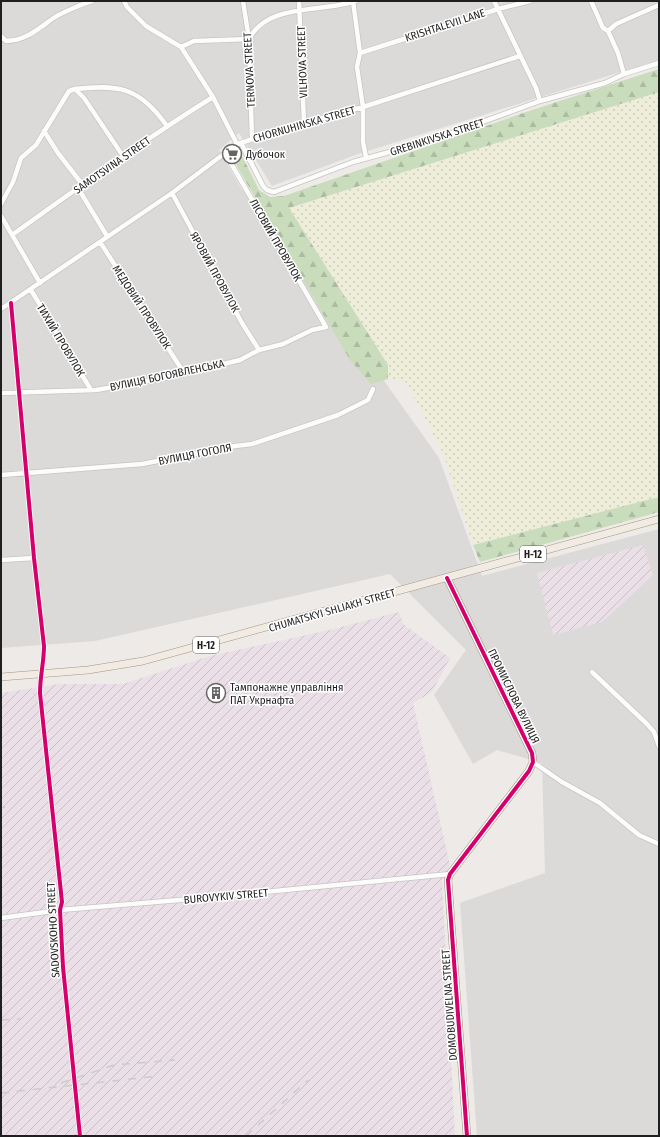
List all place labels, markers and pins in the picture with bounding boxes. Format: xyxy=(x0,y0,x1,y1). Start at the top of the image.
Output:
supermarket icon: Дубочок xyxy=(221,143,243,165)
place label: Дубочок xyxy=(245,148,286,161)
place label: Тампонажне управління ПАТ Укрнафта xyxy=(230,681,343,707)
building icon: Тампонажне управління ПАТ Укрнафта xyxy=(205,682,227,704)

